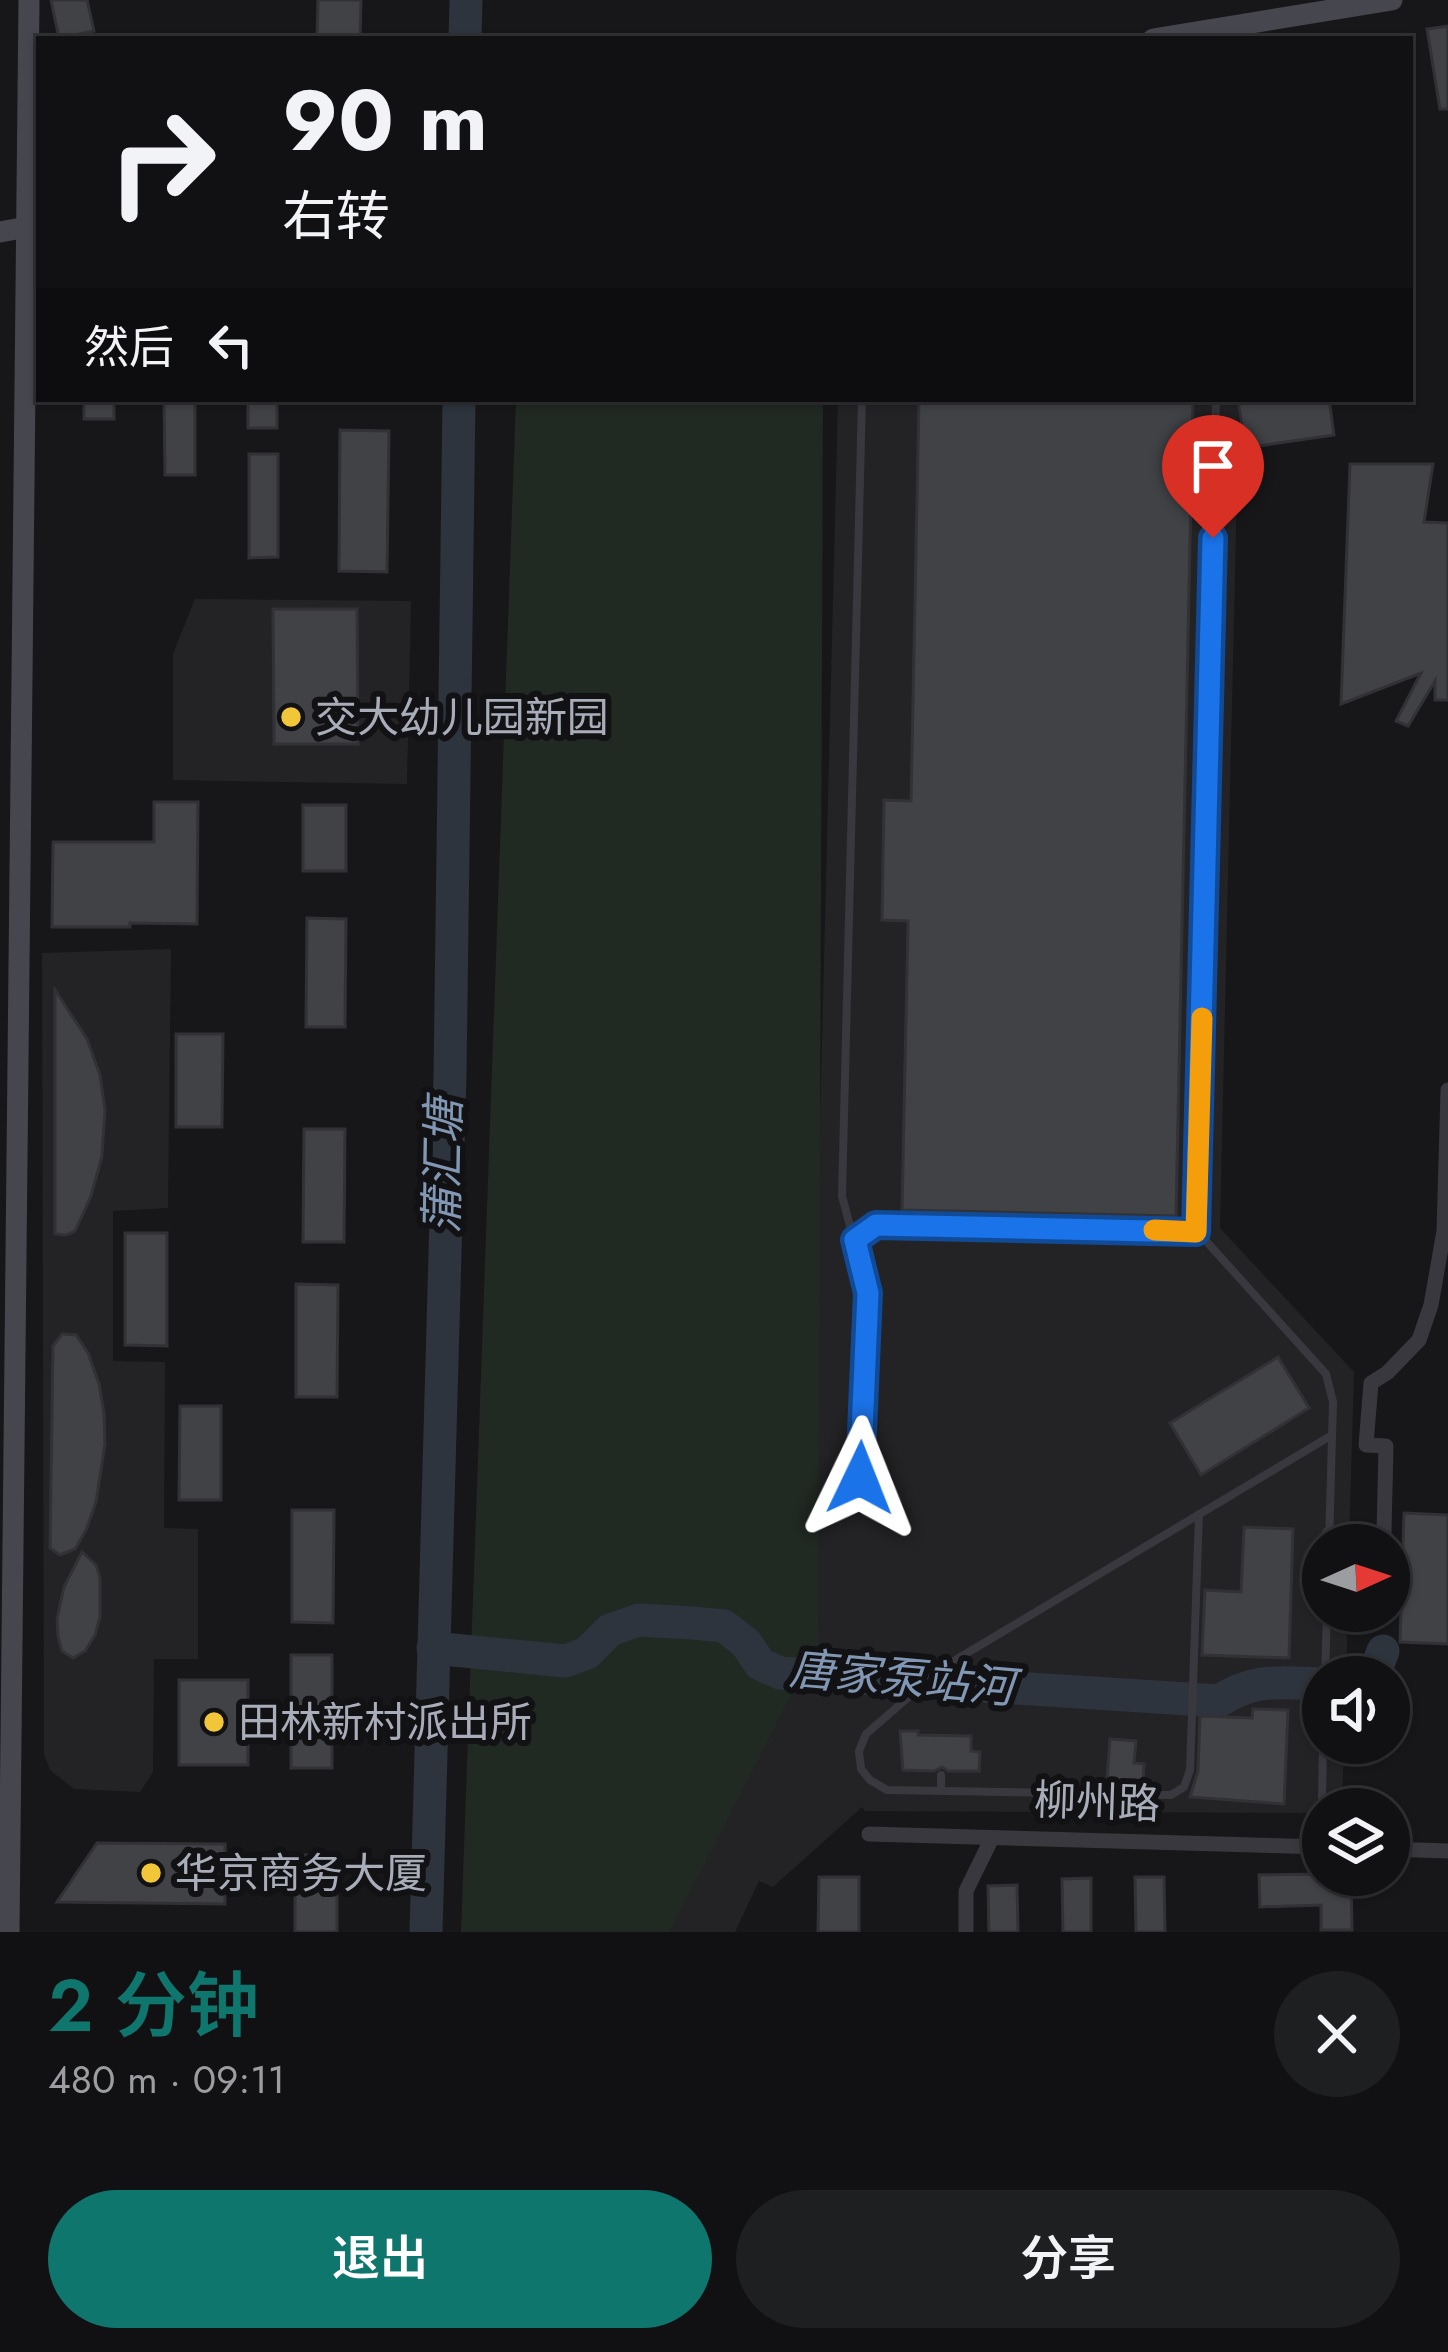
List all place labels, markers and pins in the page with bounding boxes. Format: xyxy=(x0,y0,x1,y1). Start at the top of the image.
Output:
pin xyxy=(1162,415,1264,538)
place label: 交大幼儿园新园 xyxy=(315,687,609,748)
marker: 交大幼儿园新园 xyxy=(278,704,304,730)
place label: 田林新村派出所 xyxy=(238,1692,532,1753)
marker: 田林新村派出所 xyxy=(201,1709,227,1735)
place label: 华京商务大厦 xyxy=(175,1843,427,1904)
marker: 华京商务大厦 xyxy=(138,1860,164,1886)

